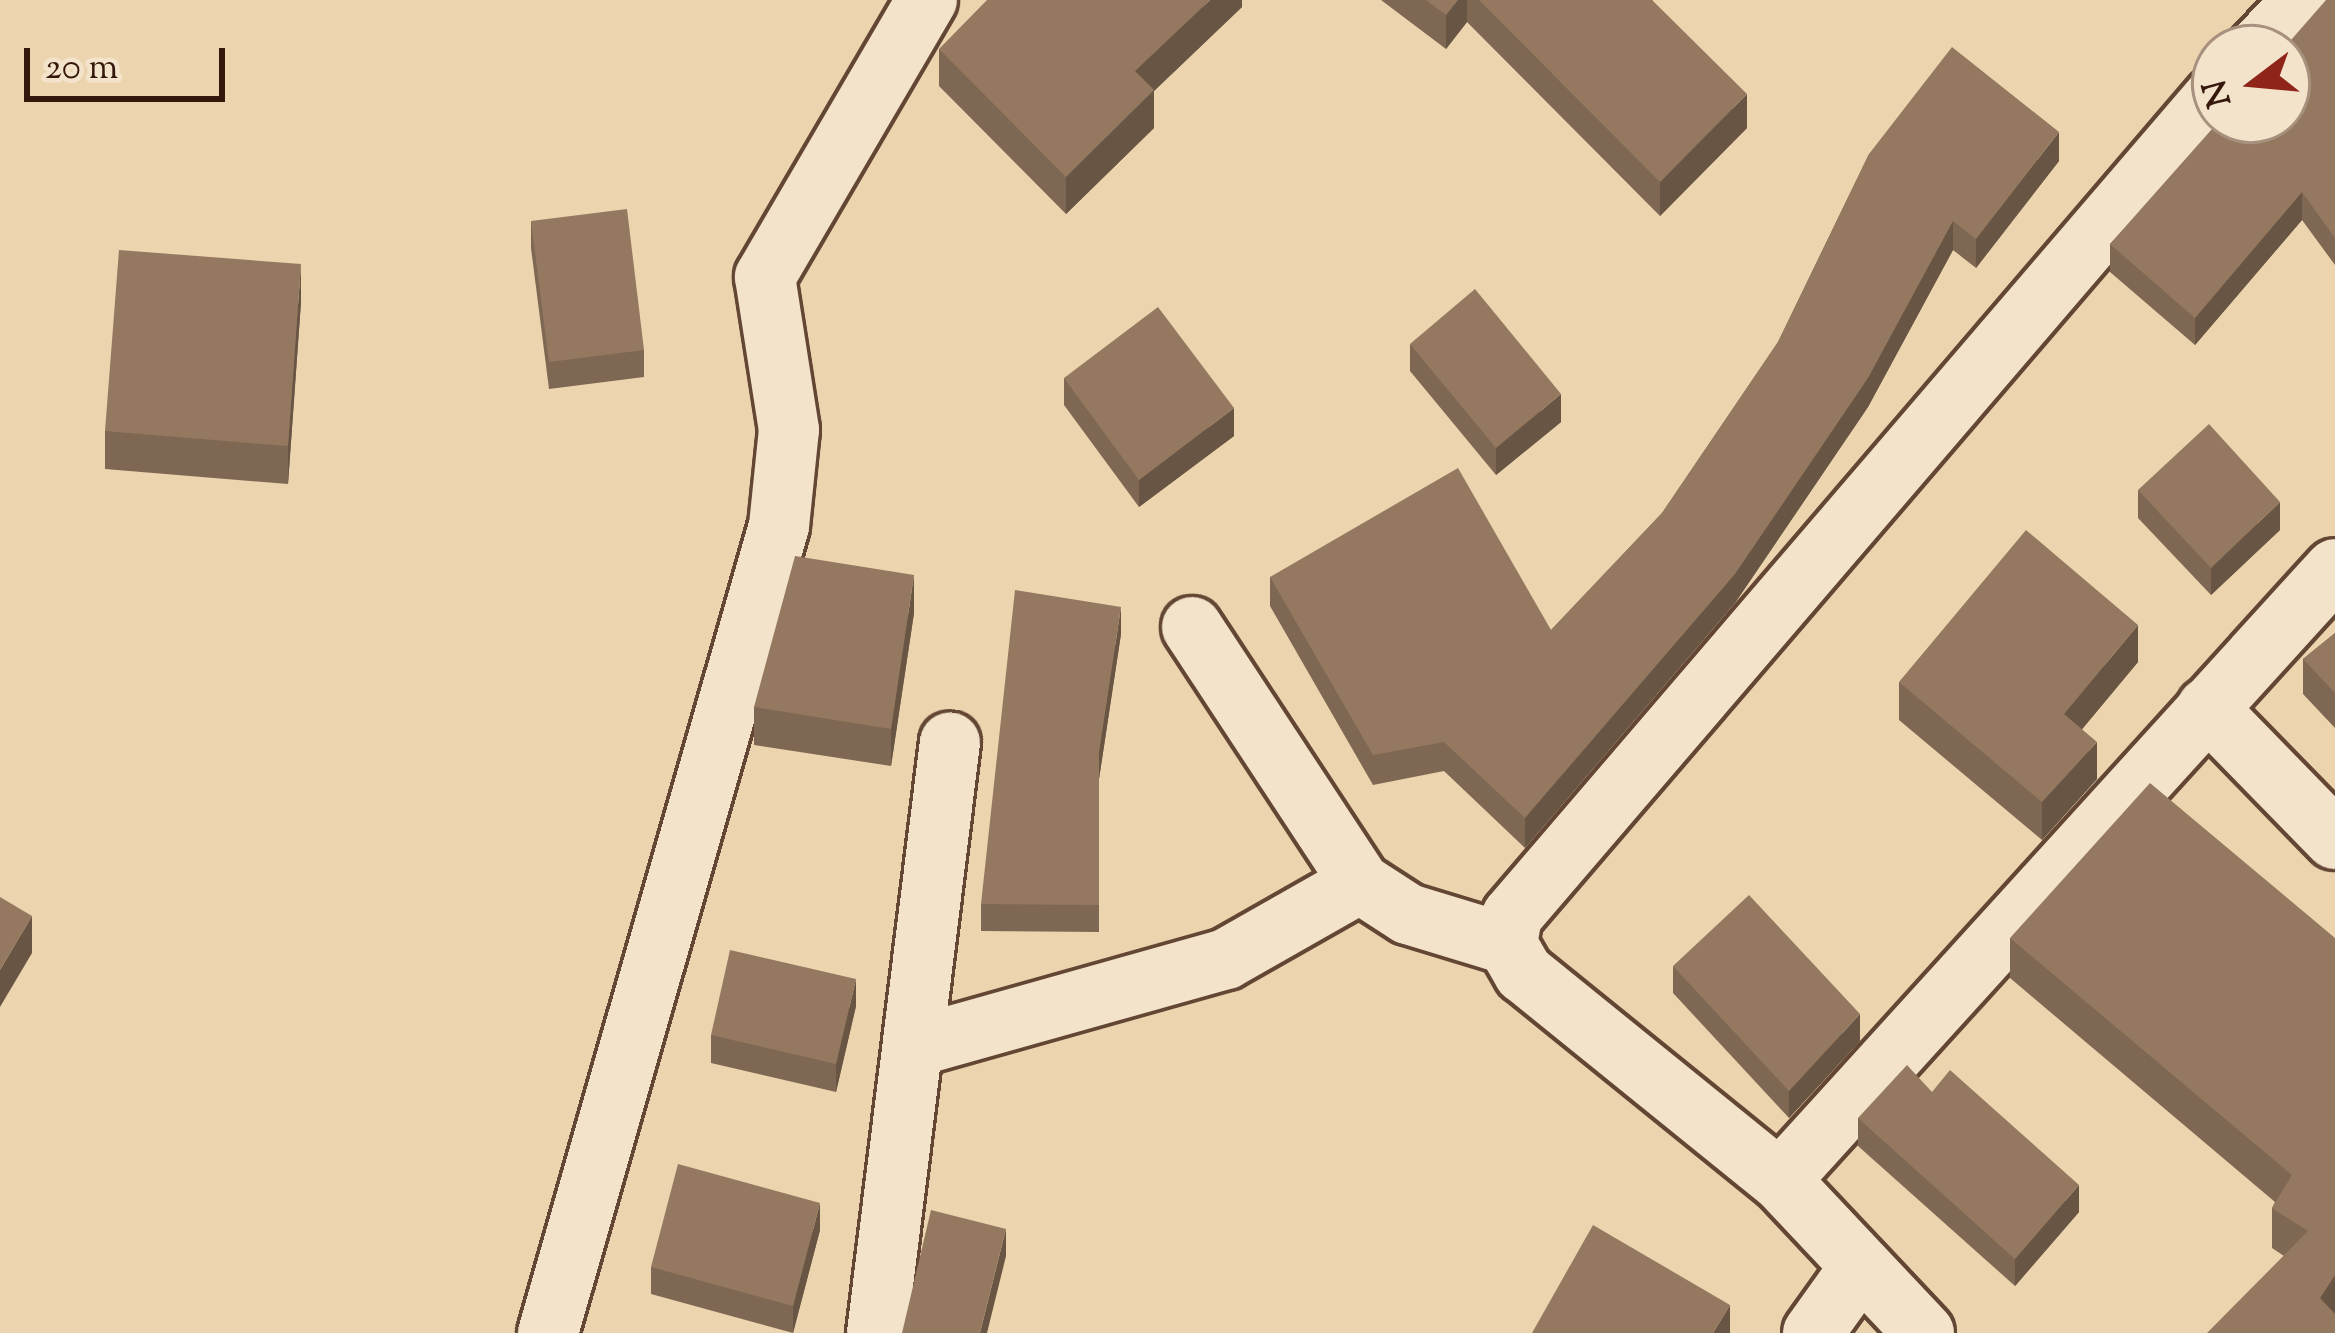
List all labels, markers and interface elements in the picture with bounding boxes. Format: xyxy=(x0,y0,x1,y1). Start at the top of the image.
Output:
scale bar xyxy=(30,24,231,98)
north arrow xyxy=(2191,24,2311,144)
text: 20 m xyxy=(45,43,118,95)
text: N xyxy=(2193,74,2246,112)

